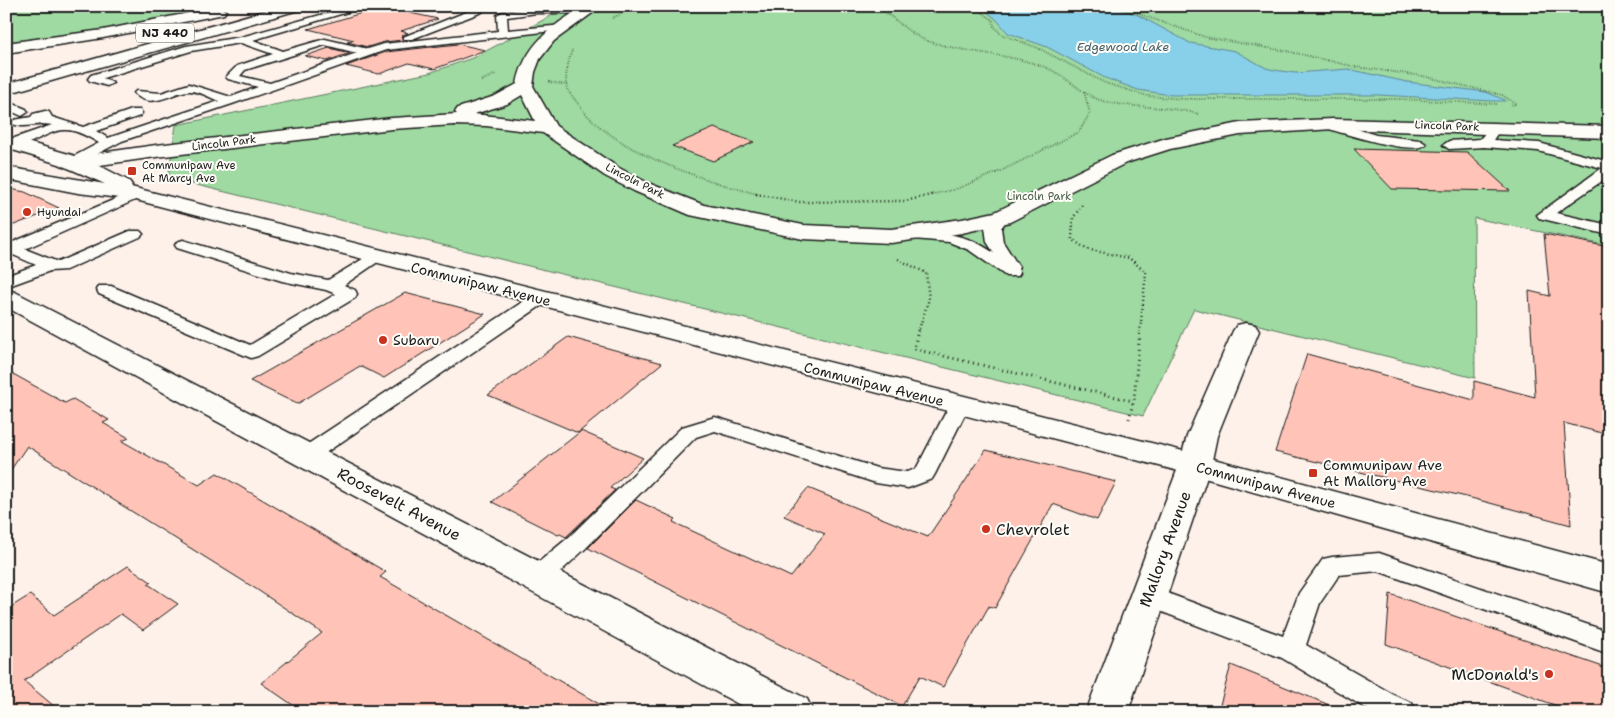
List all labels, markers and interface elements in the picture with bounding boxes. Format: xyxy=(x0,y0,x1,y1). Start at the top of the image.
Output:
road number: NJ 440 xyxy=(136,23,194,42)
water label: Edgewood Lake xyxy=(1077,39,1170,55)
street label: Lincoln Park xyxy=(1414,117,1480,135)
street label: Lincoln Park xyxy=(191,132,257,154)
place label: Communipaw Ave At Marcy Ave xyxy=(142,158,236,186)
street label: Lincoln Park xyxy=(603,160,667,202)
marker: Communipaw Ave At Marcy Ave xyxy=(126,165,138,177)
park label: Lincoln Park xyxy=(1007,189,1071,204)
place label: Hyundai xyxy=(37,205,81,220)
marker: Hyundai xyxy=(21,206,33,218)
street label: Communipaw Avenue xyxy=(409,258,553,310)
place label: Subaru xyxy=(393,331,439,349)
marker: Subaru xyxy=(377,334,389,346)
street label: Communipaw Avenue xyxy=(802,358,946,410)
place label: Communipaw Ave At Mallory Ave xyxy=(1323,456,1442,490)
street label: Communipaw Avenue xyxy=(1194,458,1338,512)
street label: Roosevelt Avenue xyxy=(334,463,464,545)
marker: Communipaw Ave At Mallory Ave xyxy=(1307,467,1319,479)
street label: Mallory Avenue xyxy=(1134,488,1196,610)
place label: Chevrolet xyxy=(996,519,1070,540)
marker: Chevrolet xyxy=(980,523,992,535)
place label: McDonald's xyxy=(1451,664,1539,685)
marker: McDonald's xyxy=(1543,668,1555,680)

